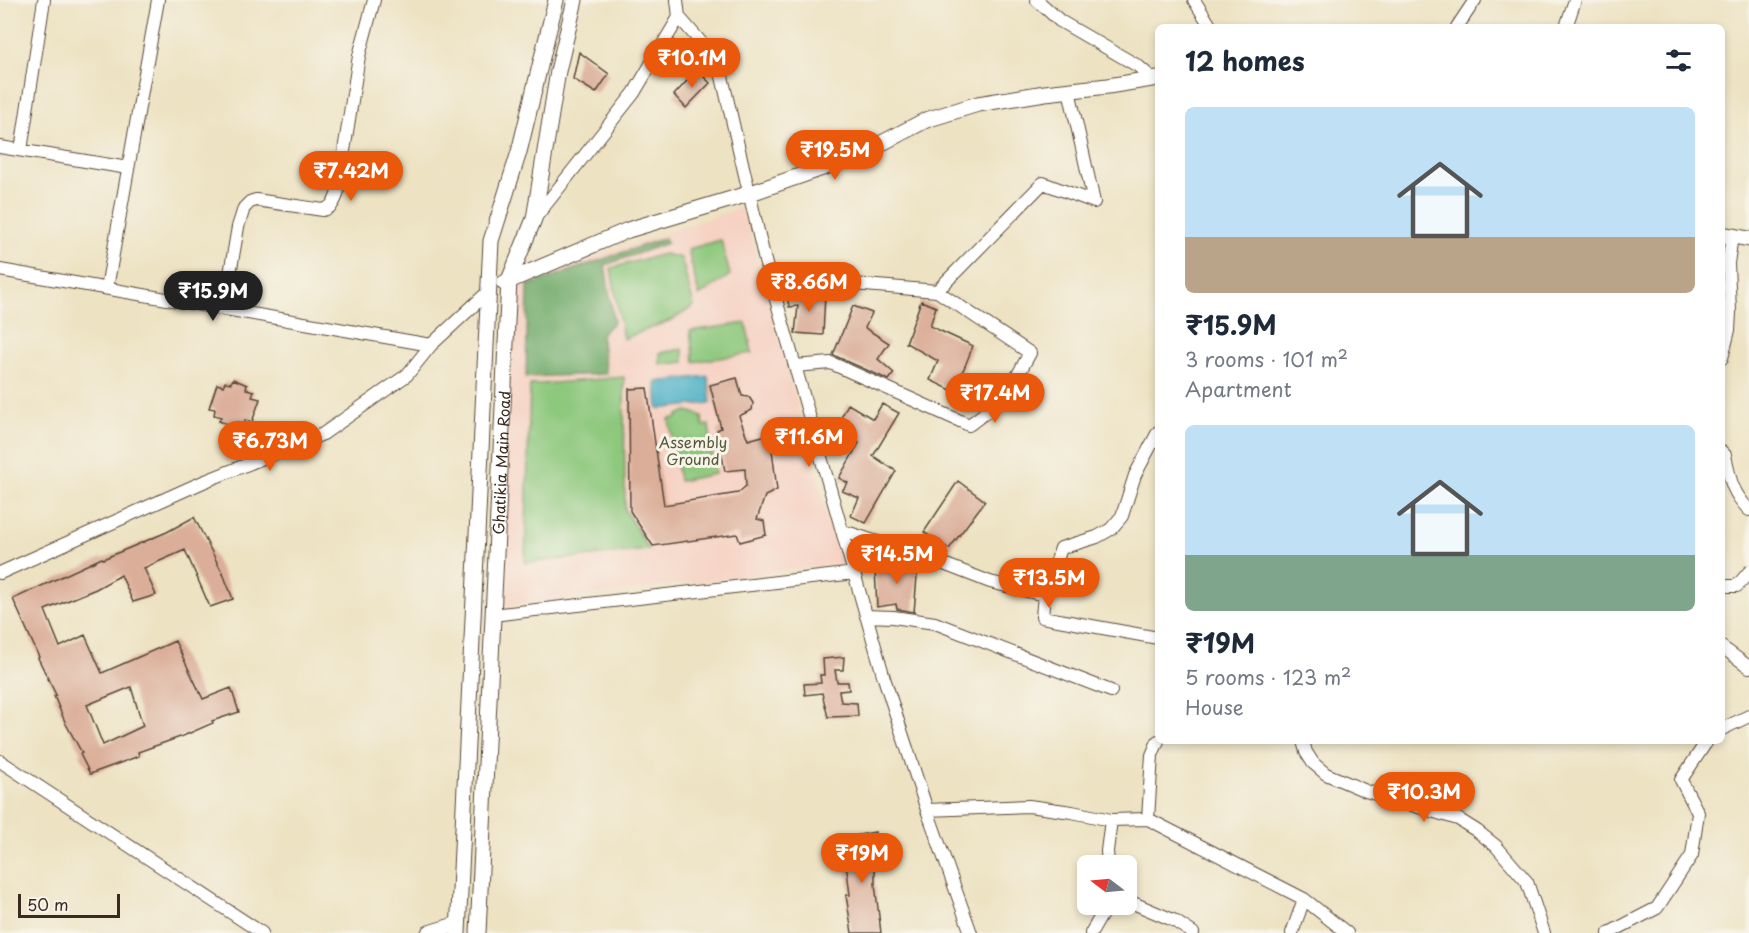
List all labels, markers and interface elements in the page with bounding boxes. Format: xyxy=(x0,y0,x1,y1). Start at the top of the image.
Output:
pin: ₹10.1M xyxy=(643,38,741,89)
text: 12 homes xyxy=(1185,41,1305,80)
text: ₹10.1M xyxy=(657,42,727,72)
icon: filters xyxy=(1662,44,1695,77)
pin: ₹19.5M xyxy=(786,130,884,181)
text: ₹19.5M xyxy=(800,134,870,164)
icon: home xyxy=(1386,146,1494,254)
pin: ₹7.42M xyxy=(302,151,400,202)
text: ₹7.42M xyxy=(313,155,389,185)
pin: ₹8.66M xyxy=(760,262,858,313)
text: ₹8.66M xyxy=(770,266,848,296)
pin: ₹15.9M xyxy=(164,271,262,322)
text: ₹15.9M xyxy=(178,275,248,305)
text: ₹15.9M xyxy=(1185,305,1277,344)
text: 3 rooms · 101 m² xyxy=(1185,344,1348,374)
pin: ₹17.4M xyxy=(946,373,1044,424)
text: Apartment xyxy=(1185,374,1292,404)
text: ₹17.4M xyxy=(959,377,1031,407)
street label: Ghatikia Main Road xyxy=(485,390,515,535)
pin: ₹11.6M xyxy=(760,417,858,468)
pin: ₹6.73M xyxy=(221,421,319,472)
text: ₹11.6M xyxy=(774,421,844,451)
text: ₹6.73M xyxy=(232,425,308,455)
park label: Assembly Ground xyxy=(659,430,727,470)
icon: home xyxy=(1386,464,1494,572)
pin: ₹14.5M xyxy=(848,534,946,585)
text: ₹14.5M xyxy=(861,538,933,568)
pin: ₹13.5M xyxy=(1000,558,1098,609)
text: ₹13.5M xyxy=(1013,562,1085,592)
text: ₹19M xyxy=(1185,623,1255,662)
text: 5 rooms · 123 m² xyxy=(1185,662,1351,692)
text: House xyxy=(1185,692,1244,722)
pin: ₹10.3M xyxy=(1375,772,1473,823)
text: ₹10.3M xyxy=(1387,776,1461,806)
pin: ₹19M xyxy=(826,833,898,884)
text: ₹19M xyxy=(835,837,889,867)
north arrow xyxy=(1077,855,1137,915)
map controls xyxy=(1077,855,1137,915)
scale bar xyxy=(18,891,120,918)
text: 50 m xyxy=(27,892,68,916)

